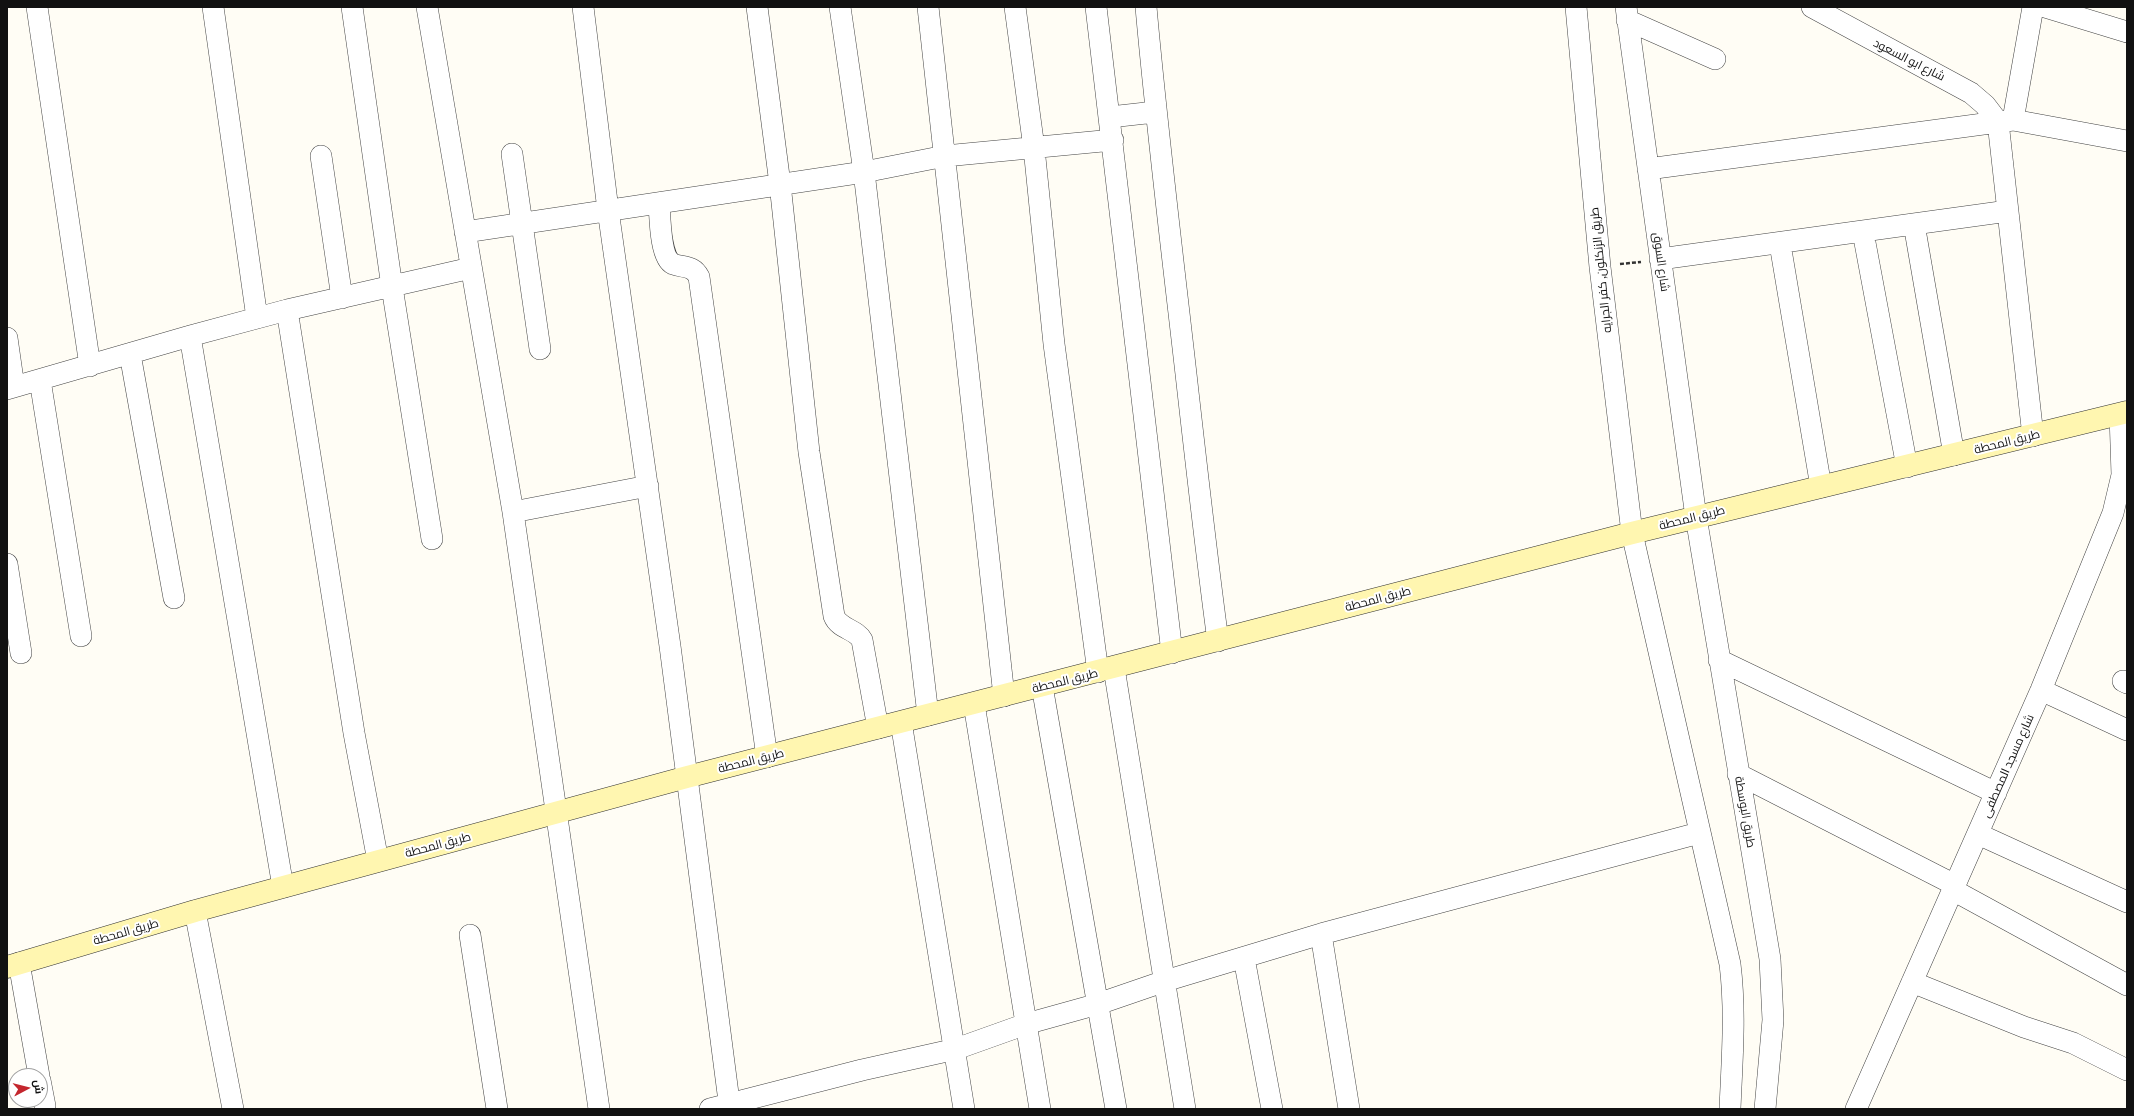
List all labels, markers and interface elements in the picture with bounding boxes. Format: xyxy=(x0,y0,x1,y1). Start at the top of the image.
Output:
street label: شارع ابو السعود xyxy=(1871,36,1947,84)
street label: طريق الزنكلون, كفر الجرايه xyxy=(1587,206,1615,334)
street label: شارع السوق xyxy=(1650,231,1672,293)
street label: طريق المحطة xyxy=(1973,427,2041,457)
street label: طريق المحطة xyxy=(1658,503,1726,533)
street label: طريق المحطة xyxy=(1344,583,1412,615)
street label: طريق المحطة xyxy=(1031,666,1099,696)
street label: شارع مسجد المصطفى xyxy=(1979,712,2037,820)
street label: طريق المحطة xyxy=(717,746,785,776)
street label: طريق البوسطة xyxy=(1732,775,1758,849)
street label: طريق المحطة xyxy=(404,829,472,861)
street label: طريق المحطة xyxy=(92,916,160,948)
north arrow xyxy=(8,1068,48,1108)
text: ش xyxy=(32,1079,46,1094)

